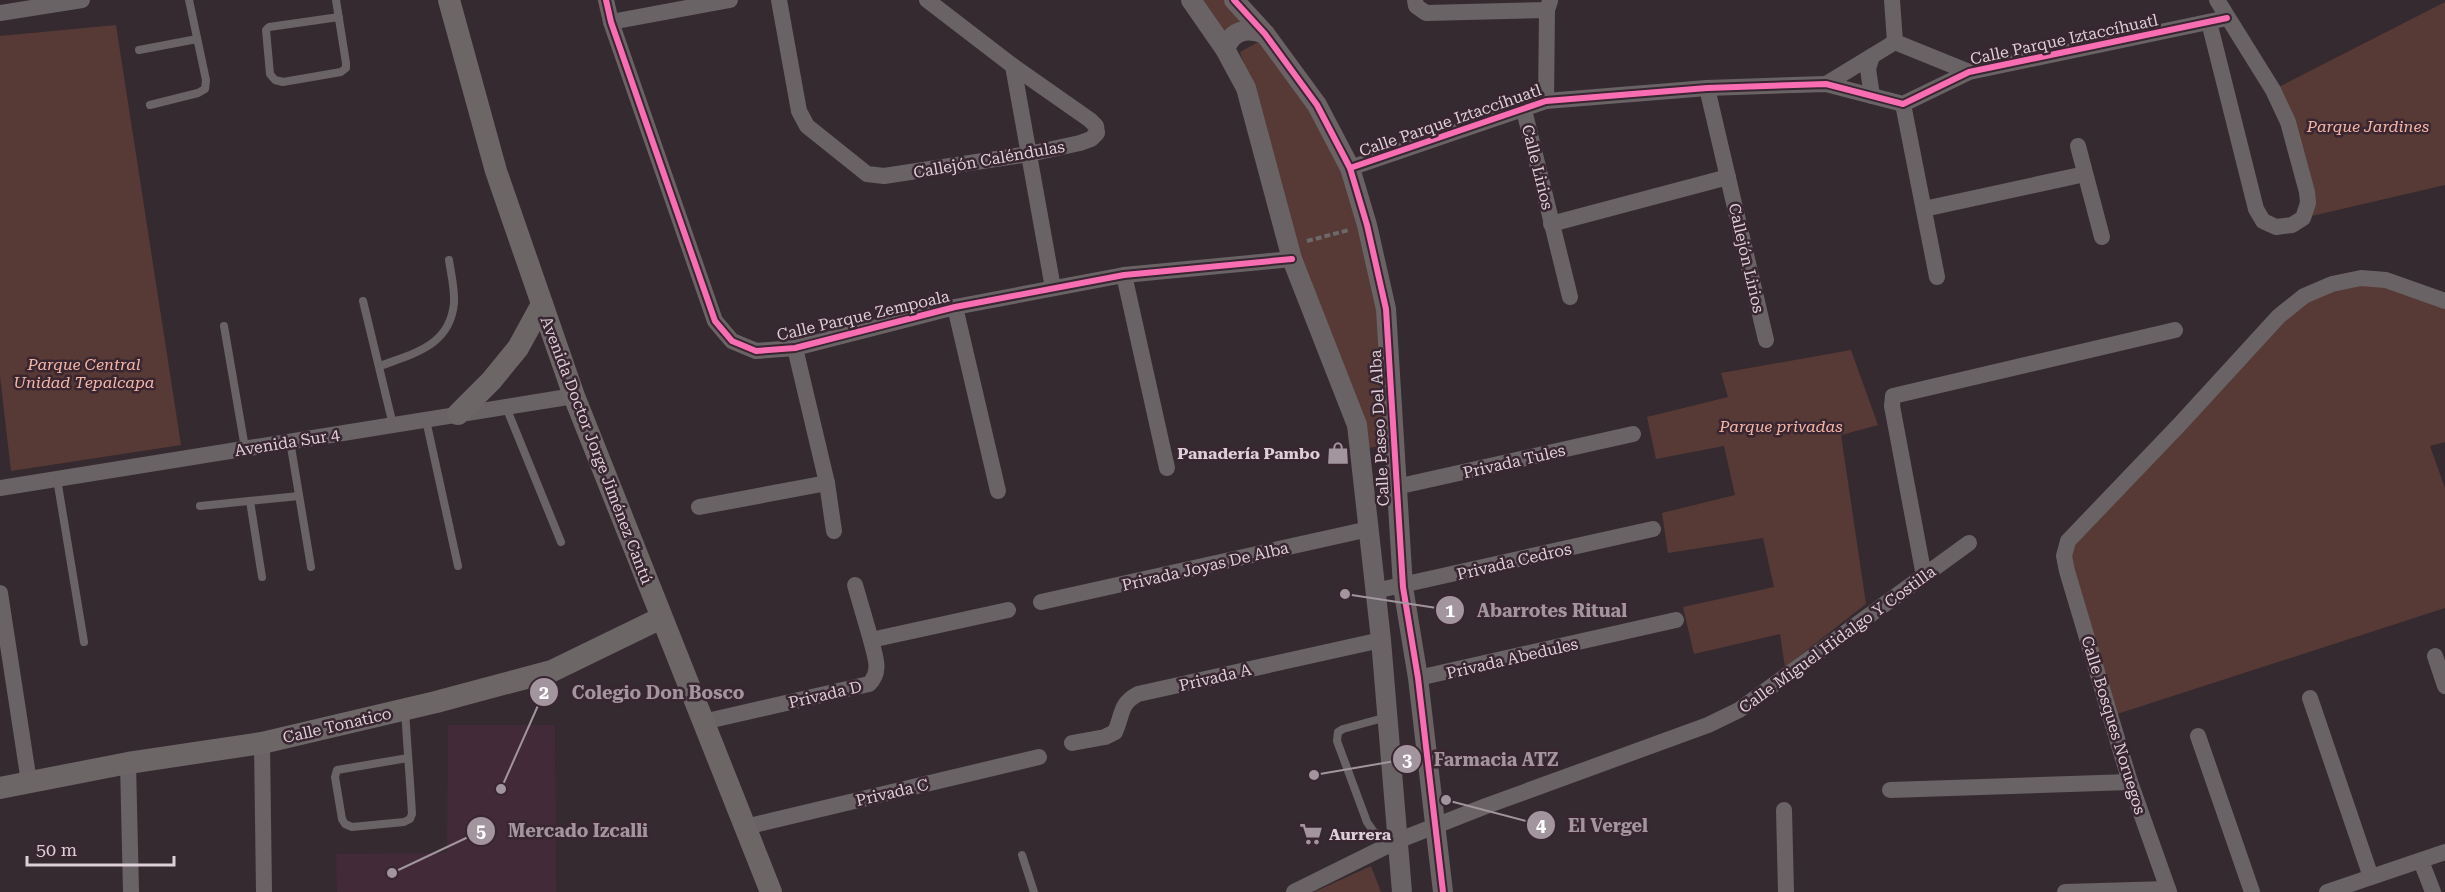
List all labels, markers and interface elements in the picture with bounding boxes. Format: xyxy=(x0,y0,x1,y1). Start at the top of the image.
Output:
street label: Calle Parque Iztaccíhuatl xyxy=(1968,10,2160,69)
street label: Calle Parque Iztaccíhuatl xyxy=(1357,80,1544,161)
park label: Parque Jardines xyxy=(2306,117,2429,136)
street label: Calle Lirios xyxy=(1518,123,1557,212)
street label: Callejón Caléndulas xyxy=(912,137,1067,182)
street label: Callejón Lirios xyxy=(1725,201,1768,315)
street label: Calle Parque Zempoala xyxy=(775,286,952,345)
street label: Avenida Doctor Jorge Jiménez Cantú xyxy=(537,314,657,587)
street label: Calle Paseo Del Alba xyxy=(1366,349,1393,507)
park label: Parque Central Unidad Tepalcapa xyxy=(14,355,155,392)
park label: Parque privadas xyxy=(1718,417,1843,436)
street label: Avenida Sur 4 xyxy=(233,425,341,460)
shop icon: Panadería Pambo xyxy=(1325,440,1351,466)
street label: Privada Tules xyxy=(1461,440,1567,482)
place label: Panadería Pambo xyxy=(1177,444,1320,463)
street label: Privada Joyas De Alba xyxy=(1120,538,1291,595)
street label: Privada Cedros xyxy=(1455,539,1574,584)
street label: Calle Miguel Hidalgo Y Costilla xyxy=(1735,561,1940,717)
callout: Abarrotes Ritual xyxy=(1435,592,1639,628)
text: 1 xyxy=(1445,600,1455,621)
text: Abarrotes Ritual xyxy=(1477,600,1627,621)
street label: Privada Abedules xyxy=(1444,634,1580,683)
street label: Calle Bosques Noruegos xyxy=(2077,634,2150,817)
street label: Privada A xyxy=(1177,660,1254,695)
callout: Colegio Don Bosco xyxy=(529,674,756,710)
street label: Privada D xyxy=(787,677,864,712)
text: 2 xyxy=(539,682,549,703)
text: Colegio Don Bosco xyxy=(572,682,745,703)
street label: Calle Tonatico xyxy=(281,704,394,747)
callout: Farmacia ATZ xyxy=(1392,741,1570,777)
text: 3 xyxy=(1402,749,1412,770)
text: Farmacia ATZ xyxy=(1434,749,1558,770)
street label: Privada C xyxy=(854,775,930,810)
callout: El Vergel xyxy=(1526,807,1660,843)
callout: Mercado Izcalli xyxy=(466,813,660,849)
text: 4 xyxy=(1536,815,1546,836)
text: El Vergel xyxy=(1568,815,1648,836)
text: 5 xyxy=(476,820,486,841)
text: Mercado Izcalli xyxy=(508,820,648,841)
supermarket icon: Aurrera xyxy=(1298,821,1324,847)
place label: Aurrera xyxy=(1329,825,1392,844)
scale bar xyxy=(27,829,174,867)
text: 50 m xyxy=(36,839,77,860)

